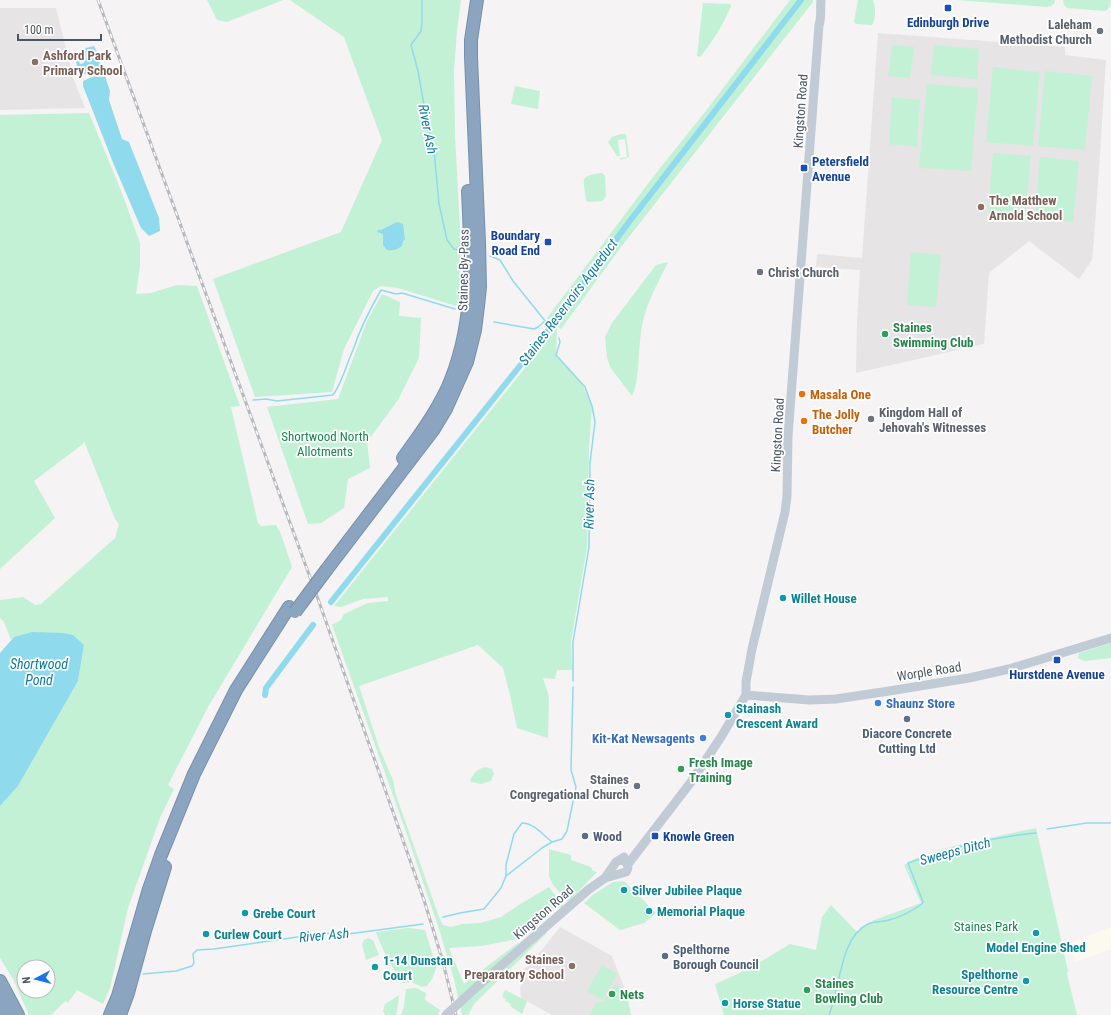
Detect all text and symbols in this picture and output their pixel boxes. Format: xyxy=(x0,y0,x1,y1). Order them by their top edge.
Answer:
marker: Edinburgh Drive xyxy=(943,3,953,13)
place label: Edinburgh Drive xyxy=(907,15,989,30)
scale bar xyxy=(18,16,101,42)
place label: Laleham Methodist Church xyxy=(1000,17,1092,47)
text: 100 m xyxy=(24,23,54,37)
marker: Laleham Methodist Church xyxy=(1095,26,1105,36)
place label: Ashford Park Primary School xyxy=(43,48,123,78)
marker: Ashford Park Primary School xyxy=(30,57,40,67)
street label: Kingston Road xyxy=(790,73,811,149)
water label: River Ash xyxy=(415,103,441,155)
place label: Petersfield Avenue xyxy=(812,154,869,184)
marker: Petersfield Avenue xyxy=(799,163,809,173)
place label: The Matthew Arnold School xyxy=(989,193,1062,223)
marker: The Matthew Arnold School xyxy=(976,202,986,212)
place label: Boundary Road End xyxy=(491,228,540,258)
street label: Staines By-Pass xyxy=(455,229,472,311)
water label: Staines Reservoirs Aqueduct xyxy=(515,235,621,368)
marker: Boundary Road End xyxy=(543,237,553,247)
place label: Christ Church xyxy=(768,265,839,280)
marker: Christ Church xyxy=(755,267,765,277)
place label: Staines Swimming Club xyxy=(893,320,974,350)
marker: Staines Swimming Club xyxy=(880,329,890,339)
place label: Masala One xyxy=(810,387,871,402)
marker: Masala One xyxy=(797,389,807,399)
street label: Kingston Road xyxy=(768,398,787,473)
place label: Kingdom Hall of Jehovah's Witnesses xyxy=(879,405,986,435)
place label: The Jolly Butcher xyxy=(812,407,860,437)
marker: Kingdom Hall of Jehovah's Witnesses xyxy=(866,414,876,424)
marker: The Jolly Butcher xyxy=(799,416,809,426)
park label: Shortwood North Allotments xyxy=(281,429,369,459)
water label: River Ash xyxy=(581,479,597,529)
place label: Willet House xyxy=(791,591,857,606)
marker: Willet House xyxy=(778,593,788,603)
marker: Hurstdene Avenue xyxy=(1052,655,1062,665)
water label: Shortwood Pond xyxy=(10,656,68,688)
street label: Worple Road xyxy=(896,659,962,684)
place label: Hurstdene Avenue xyxy=(1009,667,1105,682)
place label: Shaunz Store xyxy=(886,696,955,711)
marker: Shaunz Store xyxy=(873,698,883,708)
place label: Stainash Crescent Award xyxy=(736,701,818,731)
marker: Stainash Crescent Award xyxy=(723,710,733,720)
marker: Diacore Concrete Cutting Ltd xyxy=(902,714,912,724)
place label: Diacore Concrete Cutting Ltd xyxy=(862,726,952,756)
place label: Kit-Kat Newsagents xyxy=(592,731,695,746)
marker: Kit-Kat Newsagents xyxy=(698,733,708,743)
place label: Fresh Image Training xyxy=(689,755,753,785)
marker: Fresh Image Training xyxy=(676,764,686,774)
place label: Staines Congregational Church xyxy=(510,772,629,802)
marker: Staines Congregational Church xyxy=(632,781,642,791)
place label: Wood xyxy=(593,829,622,844)
place label: Knowle Green xyxy=(663,829,734,844)
marker: Wood xyxy=(580,831,590,841)
marker: Knowle Green xyxy=(650,831,660,841)
water label: Sweeps Ditch xyxy=(918,834,992,868)
street label: Kingston Road xyxy=(510,882,576,942)
place label: Silver Jubilee Plaque xyxy=(632,883,742,898)
marker: Silver Jubilee Plaque xyxy=(619,885,629,895)
place label: Memorial Plaque xyxy=(657,904,745,919)
place label: Grebe Court xyxy=(253,906,316,921)
marker: Memorial Plaque xyxy=(644,906,654,916)
marker: Grebe Court xyxy=(240,908,250,918)
park label: Staines Park xyxy=(954,919,1018,934)
water label: River Ash xyxy=(298,925,350,945)
place label: Curlew Court xyxy=(214,927,282,942)
marker: Model Engine Shed xyxy=(1031,928,1041,938)
marker: Curlew Court xyxy=(201,929,211,939)
place label: Model Engine Shed xyxy=(986,940,1086,955)
place label: Spelthorne Borough Council xyxy=(673,942,759,972)
marker: Spelthorne Borough Council xyxy=(660,951,670,961)
place label: Staines Preparatory School xyxy=(464,952,564,982)
place label: 1-14 Dunstan Court xyxy=(383,953,453,983)
north arrow xyxy=(16,959,56,999)
marker: Staines Preparatory School xyxy=(567,961,577,971)
marker: 1-14 Dunstan Court xyxy=(370,962,380,972)
place label: Spelthorne Resource Centre xyxy=(932,967,1018,997)
text: N xyxy=(20,976,33,984)
place label: Staines Bowling Club xyxy=(815,976,883,1006)
marker: Spelthorne Resource Centre xyxy=(1021,976,1031,986)
marker: Staines Bowling Club xyxy=(802,985,812,995)
place label: Nets xyxy=(620,987,644,1002)
marker: Nets xyxy=(607,989,617,999)
place label: Horse Statue xyxy=(733,996,801,1011)
marker: Horse Statue xyxy=(720,998,730,1008)

